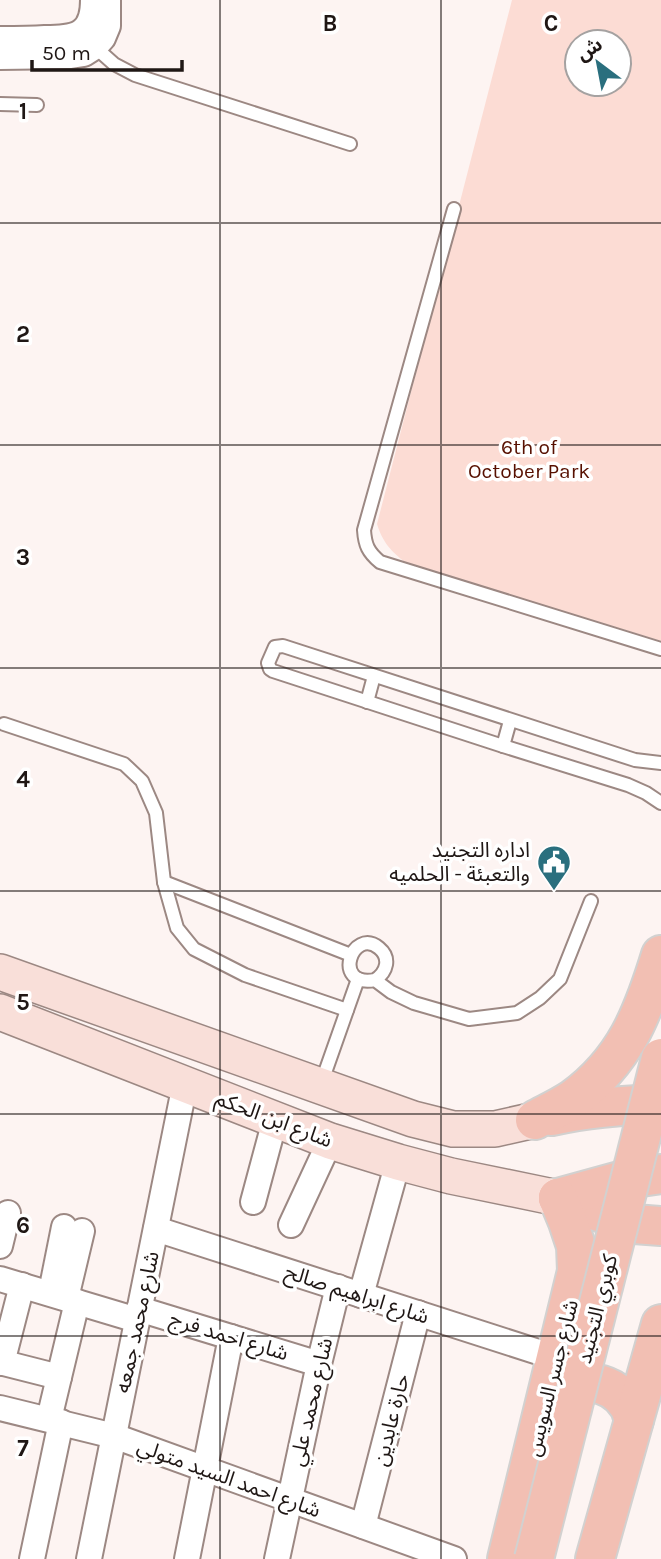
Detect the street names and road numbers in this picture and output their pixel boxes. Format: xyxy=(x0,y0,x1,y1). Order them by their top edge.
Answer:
street label: شارع ابن الحكم xyxy=(211,1086,336,1155)
street label: شارع محمد جمعه xyxy=(110,1249,167,1396)
street label: كوبري التجنيد xyxy=(572,1252,626,1367)
street label: شارع ابراهيم صالح xyxy=(281,1259,432,1331)
street label: شارع جسر السويس xyxy=(521,1297,586,1460)
street label: شارع احمد فرج xyxy=(166,1307,291,1368)
street label: شارع محمد علي xyxy=(285,1336,341,1469)
street label: حارة عابدين xyxy=(368,1372,414,1468)
street label: شارع احمد السيد متولي xyxy=(133,1434,324,1526)

